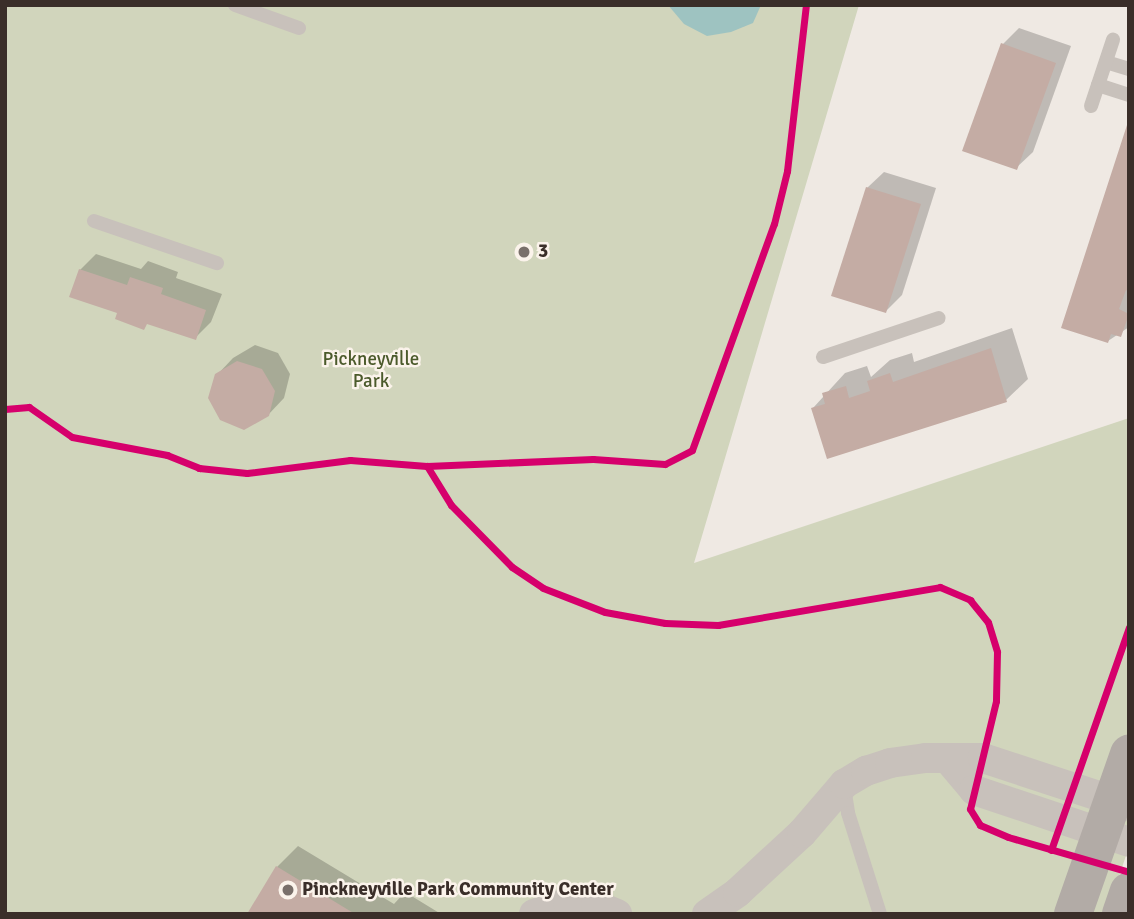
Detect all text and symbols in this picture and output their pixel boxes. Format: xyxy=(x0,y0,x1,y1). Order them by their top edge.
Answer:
place label: 3 xyxy=(538,241,548,263)
marker: 3 xyxy=(516,244,532,260)
park label: Pickneyville Park xyxy=(323,349,419,393)
place label: Pinckneyville Park Community Center xyxy=(302,879,614,901)
marker: Pinckneyville Park Community Center xyxy=(280,882,296,898)

